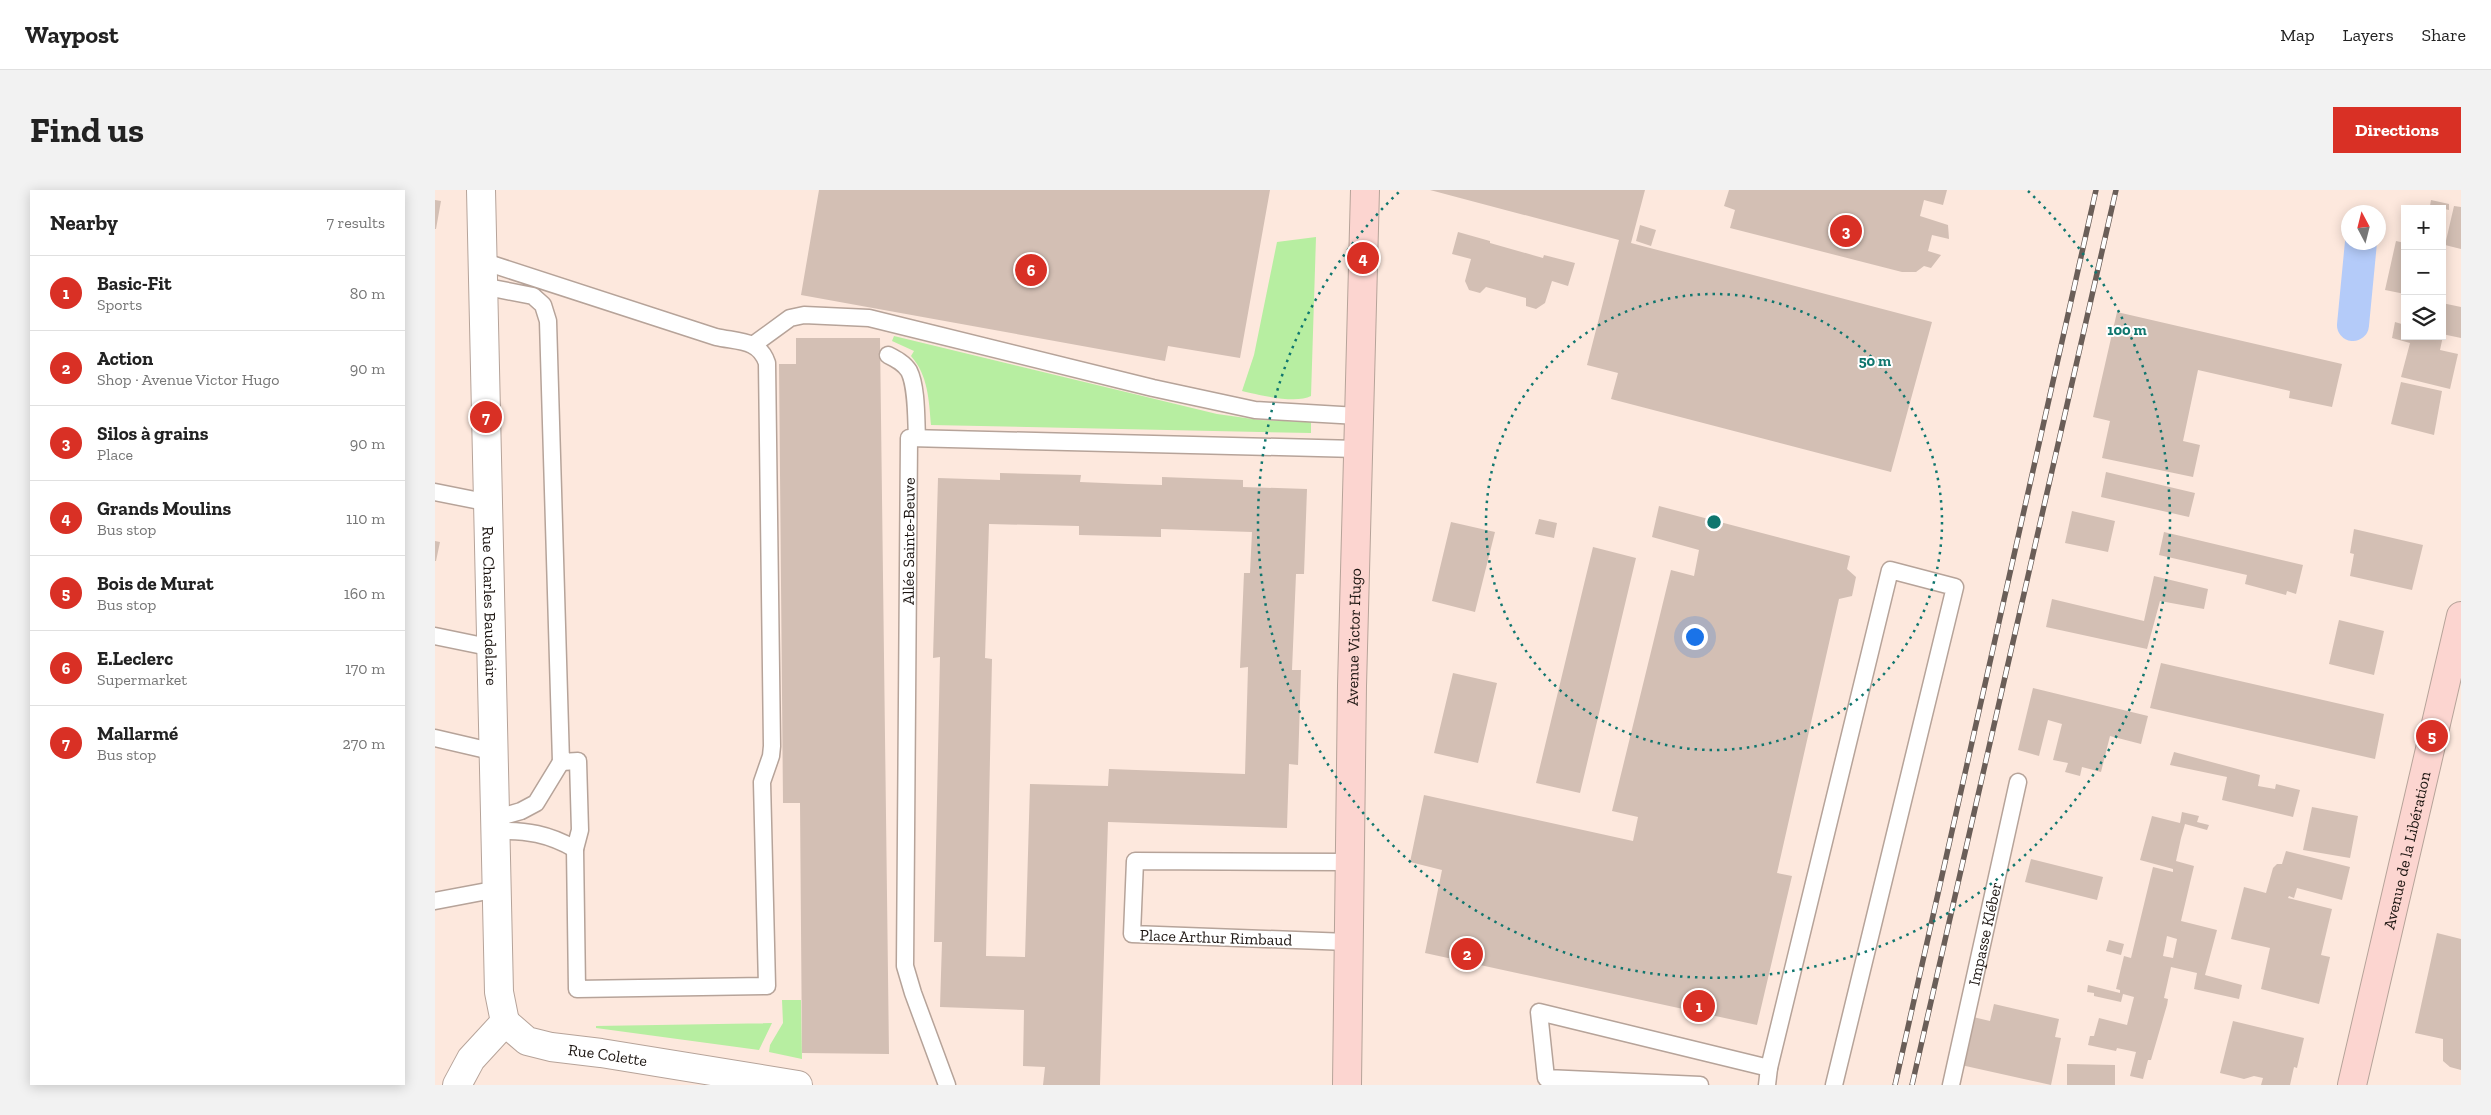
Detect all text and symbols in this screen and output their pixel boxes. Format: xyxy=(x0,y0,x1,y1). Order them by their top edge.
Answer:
text: Waypost xyxy=(25,20,119,49)
text: Map xyxy=(2280,24,2315,46)
text: Layers xyxy=(2343,24,2394,46)
text: Share xyxy=(2422,24,2466,46)
button: Directions xyxy=(2333,107,2461,153)
text: Find us xyxy=(30,109,144,151)
north arrow xyxy=(2341,205,2386,250)
map controls xyxy=(2401,205,2446,340)
button: + xyxy=(2401,205,2446,250)
text: Nearby xyxy=(50,210,118,235)
pin: 3 xyxy=(1830,212,1862,250)
text: 7 results xyxy=(326,213,385,232)
pin: 4 xyxy=(1347,239,1379,277)
button: − xyxy=(2401,250,2446,295)
pin: 6 xyxy=(1015,251,1047,289)
text: Basic-Fit xyxy=(97,272,172,295)
text: 1 xyxy=(63,284,69,303)
text: 80 m xyxy=(350,284,385,303)
text: Sports xyxy=(97,295,142,314)
button: layers xyxy=(2401,295,2446,340)
text: 100 m xyxy=(2107,321,2147,339)
text: Action xyxy=(97,347,153,370)
text: 50 m xyxy=(1859,352,1891,370)
text: 2 xyxy=(62,359,70,378)
text: 90 m xyxy=(350,359,385,378)
text: Shop · Avenue Victor Hugo xyxy=(97,370,279,389)
pin: 7 xyxy=(470,398,502,436)
text: Silos à grains xyxy=(97,422,209,445)
text: 3 xyxy=(62,434,70,453)
text: 90 m xyxy=(350,434,385,453)
text: Place xyxy=(97,445,133,464)
street label: Allée Sainte-Beuve xyxy=(899,477,919,605)
text: Grands Moulins xyxy=(97,497,231,520)
text: 4 xyxy=(61,509,71,528)
text: 110 m xyxy=(346,509,385,528)
centre of rings xyxy=(1705,513,1723,531)
text: Bus stop xyxy=(97,520,156,539)
street label: Rue Charles Baudelaire xyxy=(479,526,501,686)
street label: Avenue Victor Hugo xyxy=(1343,568,1365,706)
text: Bois de Murat xyxy=(97,572,214,595)
text: 5 xyxy=(62,584,70,603)
text: 160 m xyxy=(344,584,385,603)
text: Bus stop xyxy=(97,595,156,614)
your location xyxy=(1682,624,1708,650)
text: E.Leclerc xyxy=(97,647,173,670)
text: 6 xyxy=(62,659,70,678)
text: 170 m xyxy=(345,659,385,678)
text: Supermarket xyxy=(97,670,187,689)
pin: 5 xyxy=(2416,717,2448,755)
text: Mallarmé xyxy=(97,722,178,745)
text: 7 xyxy=(62,734,70,753)
text: 270 m xyxy=(343,734,385,753)
text: Bus stop xyxy=(97,745,156,764)
street label: Avenue de la Libération xyxy=(2380,769,2435,931)
street label: Impasse Kléber xyxy=(1964,880,2006,987)
street label: Place Arthur Rimbaud xyxy=(1139,925,1293,950)
pin: 2 xyxy=(1451,935,1483,973)
pin: 1 xyxy=(1683,987,1715,1025)
street label: Rue Colette xyxy=(567,1040,649,1070)

